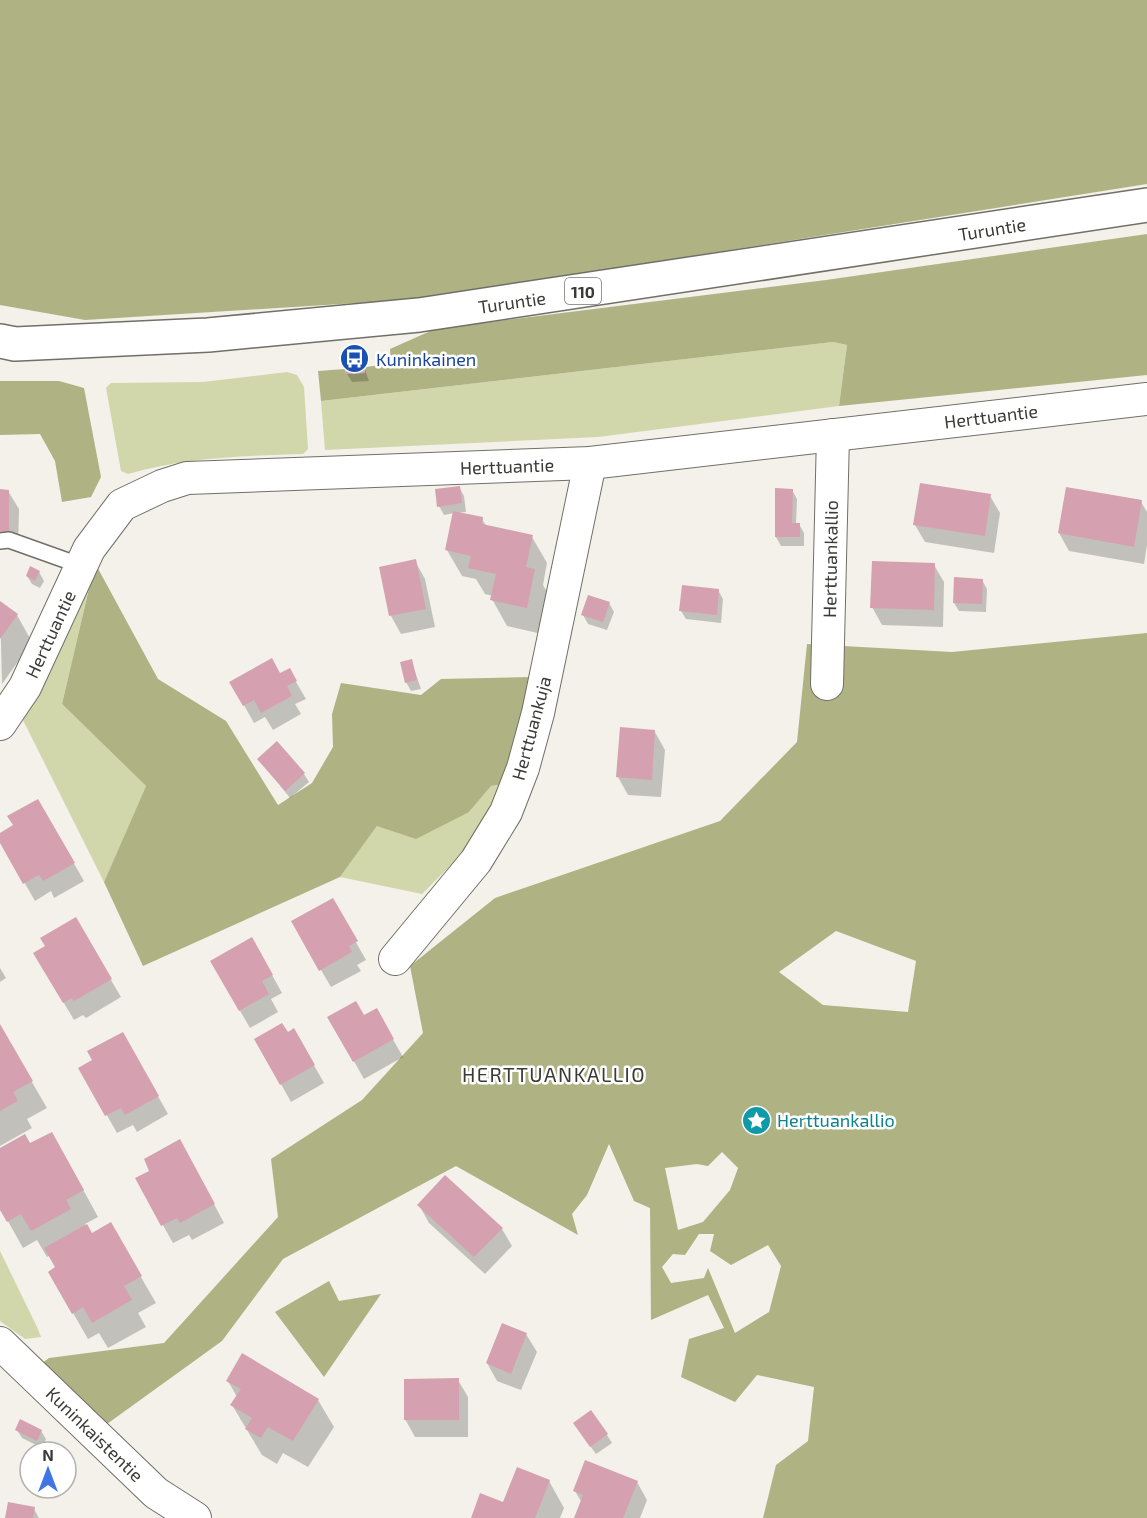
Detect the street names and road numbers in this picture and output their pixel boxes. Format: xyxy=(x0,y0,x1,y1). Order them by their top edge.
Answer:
street label: Turuntie xyxy=(957,213,1027,245)
road number: 110 xyxy=(565,278,601,304)
street label: Turuntie xyxy=(477,286,547,318)
street label: Herttuantie xyxy=(943,399,1039,433)
street label: Herttuantie xyxy=(460,453,554,479)
street label: Herttuankallio xyxy=(818,500,842,618)
street label: Herttuantie xyxy=(20,587,80,681)
street label: Herttuankuja xyxy=(507,673,555,783)
street label: Kuninkaistentie xyxy=(42,1382,148,1486)

